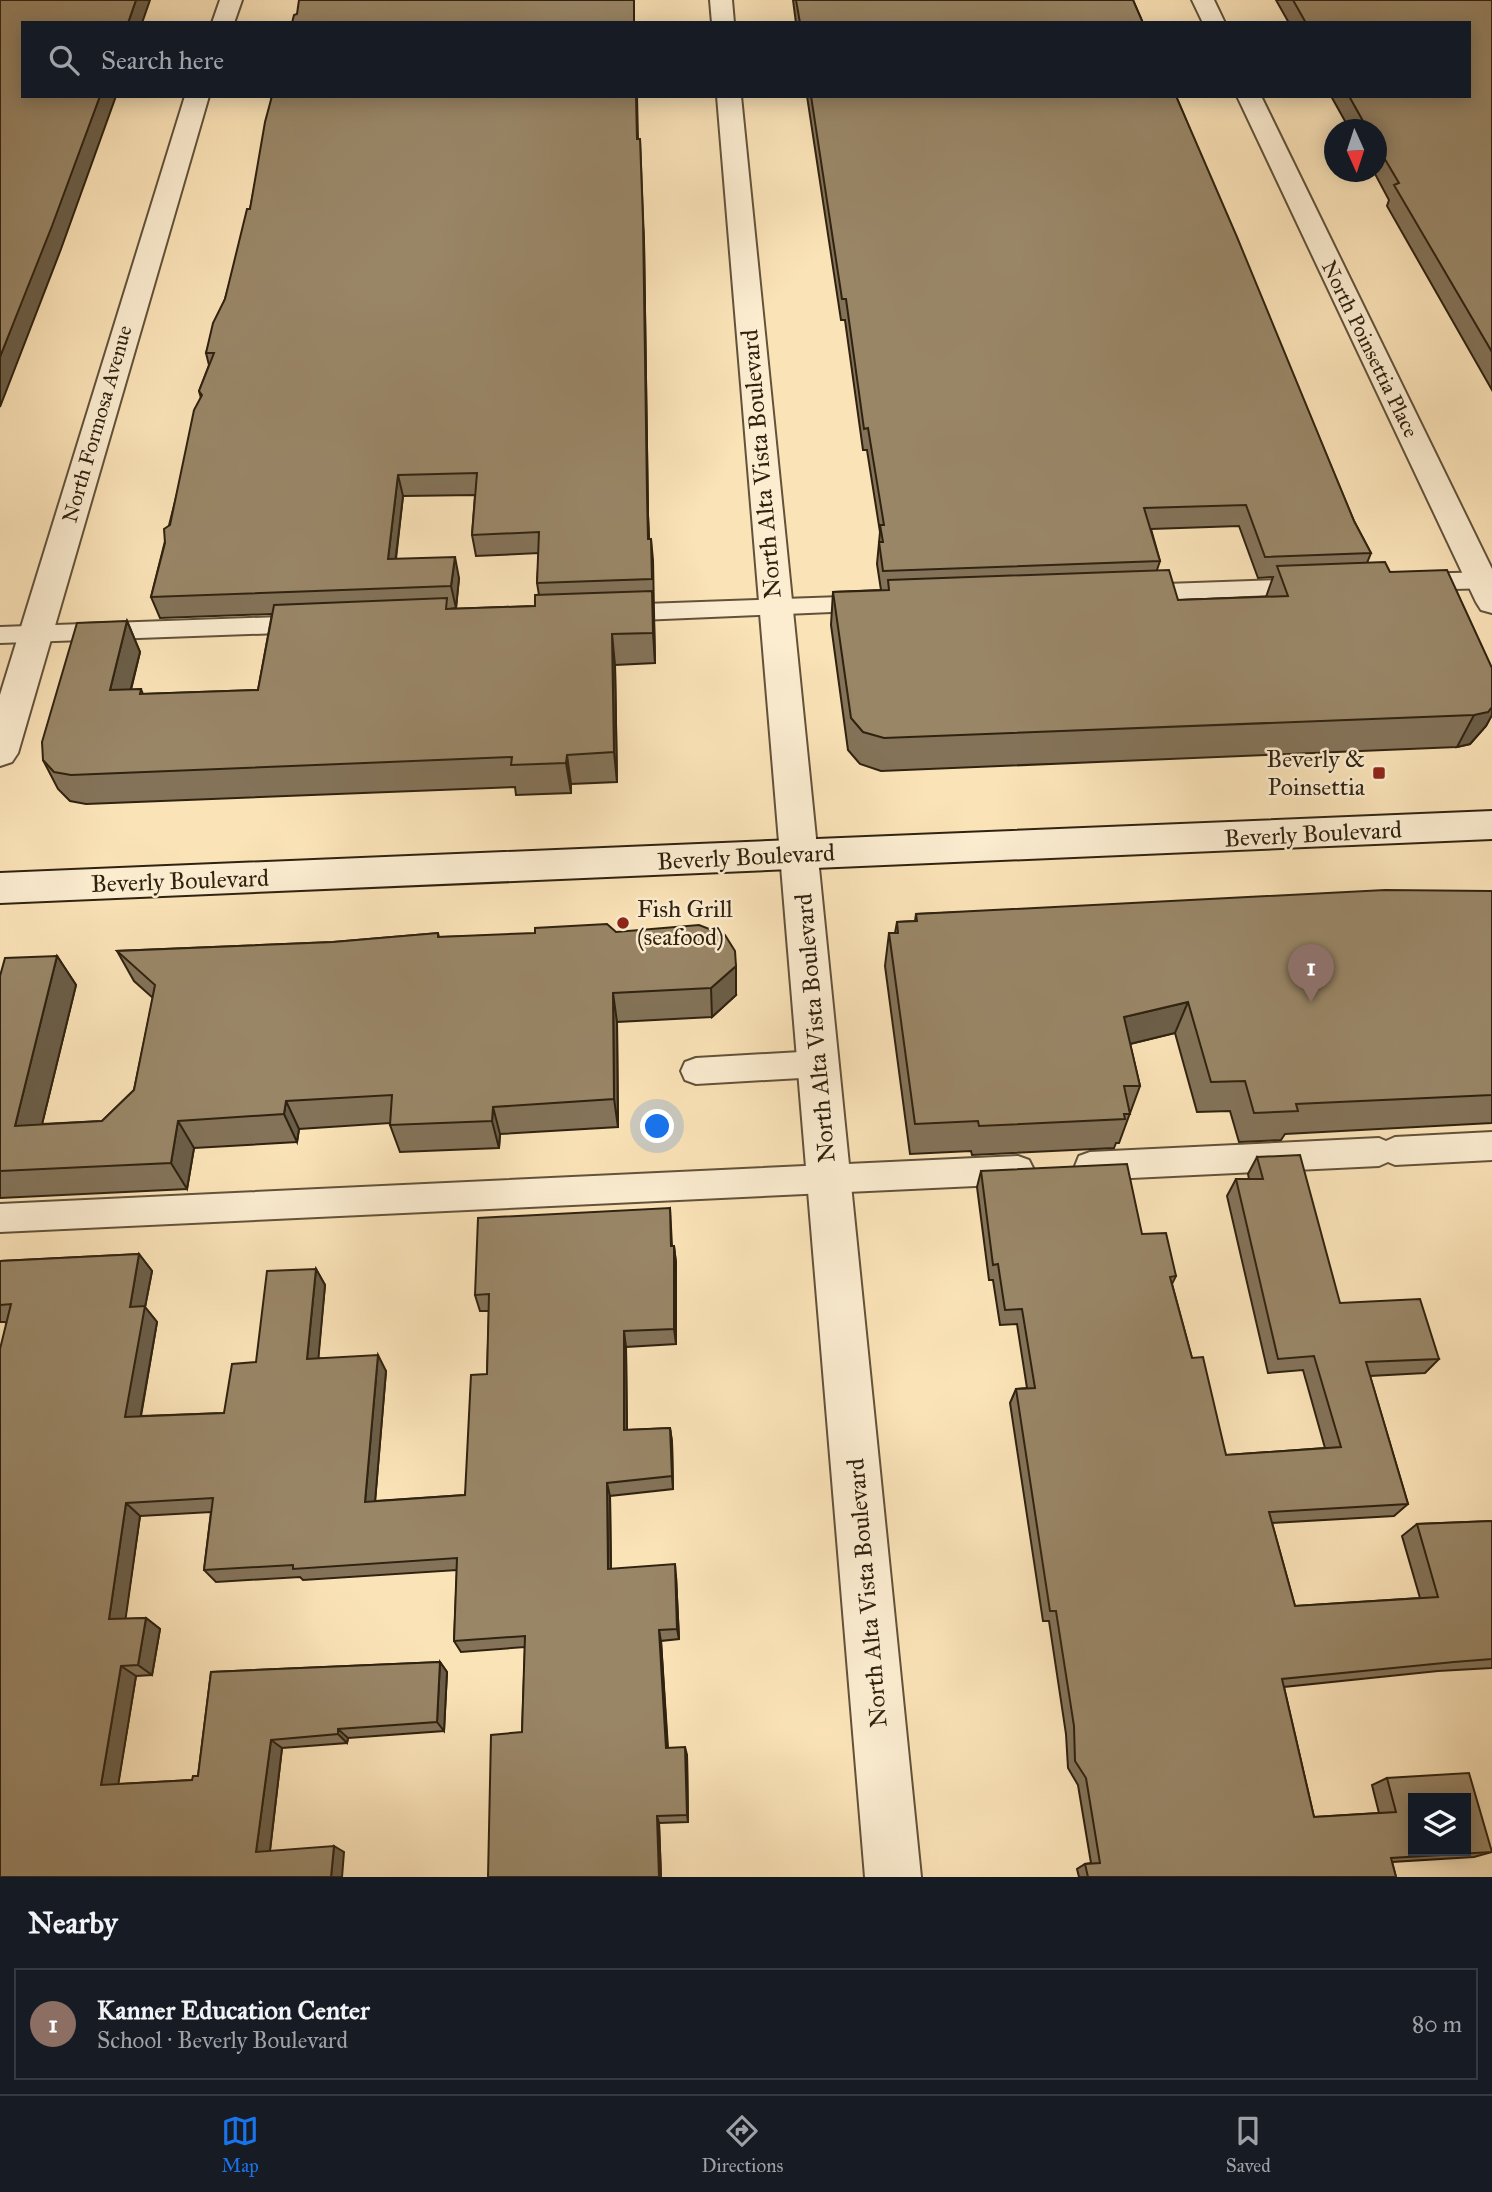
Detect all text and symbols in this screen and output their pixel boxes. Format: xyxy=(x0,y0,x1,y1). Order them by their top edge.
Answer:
search box xyxy=(21,21,1471,98)
icon: search xyxy=(45,41,83,79)
text: Search here xyxy=(101,44,224,76)
north arrow xyxy=(1324,119,1387,182)
street label: North Poinsettia Place xyxy=(1316,256,1424,442)
street label: North Formosa Avenue xyxy=(56,322,138,526)
street label: North Alta Vista Boulevard xyxy=(734,328,788,600)
place label: Beverly & Poinsettia xyxy=(1266,744,1366,802)
marker: Beverly & Poinsettia xyxy=(1371,765,1387,781)
street label: Beverly Boulevard xyxy=(1223,814,1403,854)
street label: Beverly Boulevard xyxy=(656,837,836,877)
street label: Beverly Boulevard xyxy=(90,863,270,899)
street label: North Alta Vista Boulevard xyxy=(788,892,842,1164)
place label: Fish Grill (seafood) xyxy=(637,894,733,952)
marker: Fish Grill (seafood) xyxy=(615,915,631,931)
pin: 1 xyxy=(1288,944,1334,1002)
your location xyxy=(640,1109,674,1143)
street label: North Alta Vista Boulevard xyxy=(840,1457,894,1729)
map controls xyxy=(1408,1793,1471,1856)
button: layers xyxy=(1408,1793,1471,1856)
text: Nearby xyxy=(28,1905,118,1941)
text: Kanner Education Center xyxy=(97,1994,370,2026)
text: 1 xyxy=(48,2010,58,2038)
text: 80 m xyxy=(1412,2010,1462,2038)
text: School · Beverly Boulevard xyxy=(97,2026,348,2054)
tab: Map xyxy=(221,2112,259,2177)
tab: Directions xyxy=(701,2112,783,2177)
tab: Saved xyxy=(1226,2112,1271,2177)

